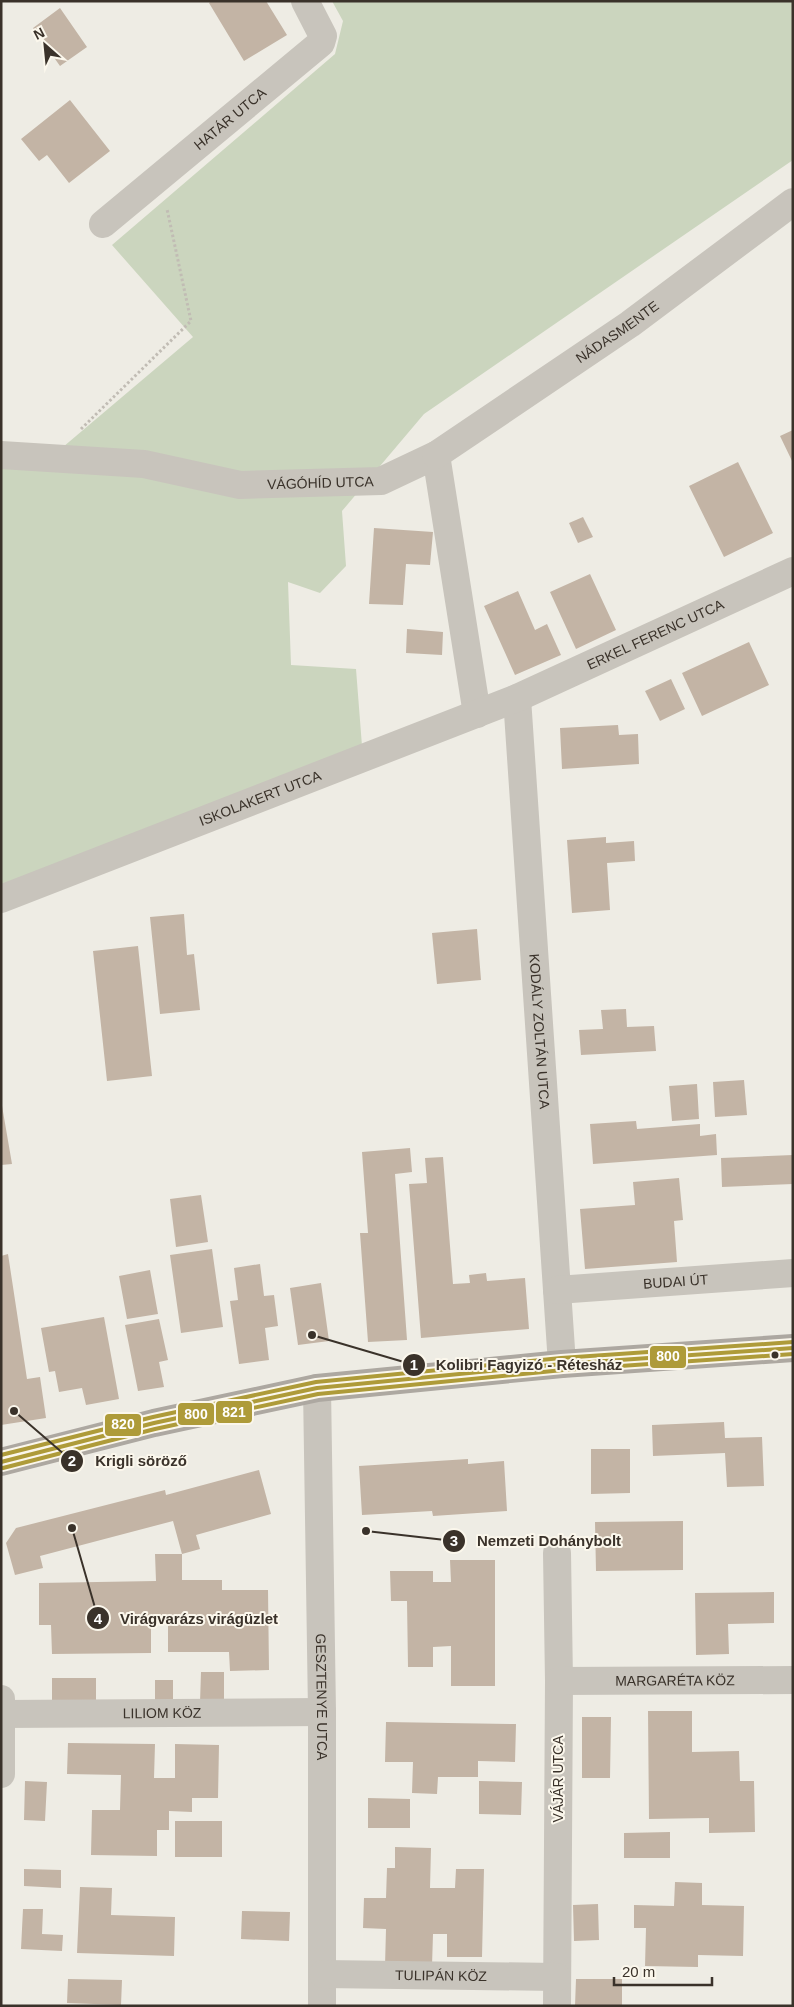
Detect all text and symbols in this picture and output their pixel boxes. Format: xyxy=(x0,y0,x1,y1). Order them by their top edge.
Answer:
north arrow xyxy=(20,20,70,70)
text: N xyxy=(31,24,47,43)
street label: HATÁR UTCA xyxy=(191,84,270,153)
street label: NÁDASMENTE xyxy=(573,297,662,366)
street label: VÁGÓHÍD UTCA xyxy=(267,473,375,492)
street label: ERKEL FERENC UTCA xyxy=(584,596,727,673)
street label: ISKOLAKERT UTCA xyxy=(197,767,324,829)
street label: KODÁLY ZOLTÁN UTCA xyxy=(526,953,553,1110)
street label: BUDAI ÚT xyxy=(642,1271,709,1292)
line badge: 800 xyxy=(649,1345,687,1369)
text: 800 xyxy=(656,1348,680,1364)
callout: Kolibri Fagyizó - Rétesház xyxy=(401,1350,633,1380)
unlabelled marker xyxy=(770,1350,780,1360)
text: 1 xyxy=(410,1356,418,1373)
text: Kolibri Fagyizó - Rétesház xyxy=(436,1356,622,1373)
line badge: 821 xyxy=(215,1400,253,1424)
line badge: 800 xyxy=(177,1402,215,1426)
text: 821 xyxy=(222,1404,246,1420)
text: 800 xyxy=(184,1406,208,1422)
line badge: 820 xyxy=(104,1413,142,1437)
text: 820 xyxy=(111,1416,135,1432)
callout: Krigli söröző xyxy=(60,1446,197,1476)
text: 2 xyxy=(68,1452,76,1469)
text: Krigli söröző xyxy=(95,1452,187,1469)
callout: Nemzeti Dohánybolt xyxy=(442,1526,631,1556)
text: 3 xyxy=(450,1532,458,1549)
text: Nemzeti Dohánybolt xyxy=(477,1532,621,1549)
callout: Virágvarázs virágüzlet xyxy=(85,1603,288,1633)
text: 4 xyxy=(94,1610,103,1627)
text: Virágvarázs virágüzlet xyxy=(120,1610,278,1627)
street label: GESZTENYE UTCA xyxy=(313,1633,330,1761)
street label: MARGARÉTA KÖZ xyxy=(615,1671,735,1689)
street label: LILIOM KÖZ xyxy=(123,1704,202,1721)
street label: VÁJÁR UTCA xyxy=(550,1735,566,1823)
scale bar xyxy=(614,1954,712,1986)
text: 20 m xyxy=(622,1963,655,1980)
street label: TULIPÁN KÖZ xyxy=(395,1967,487,1984)

